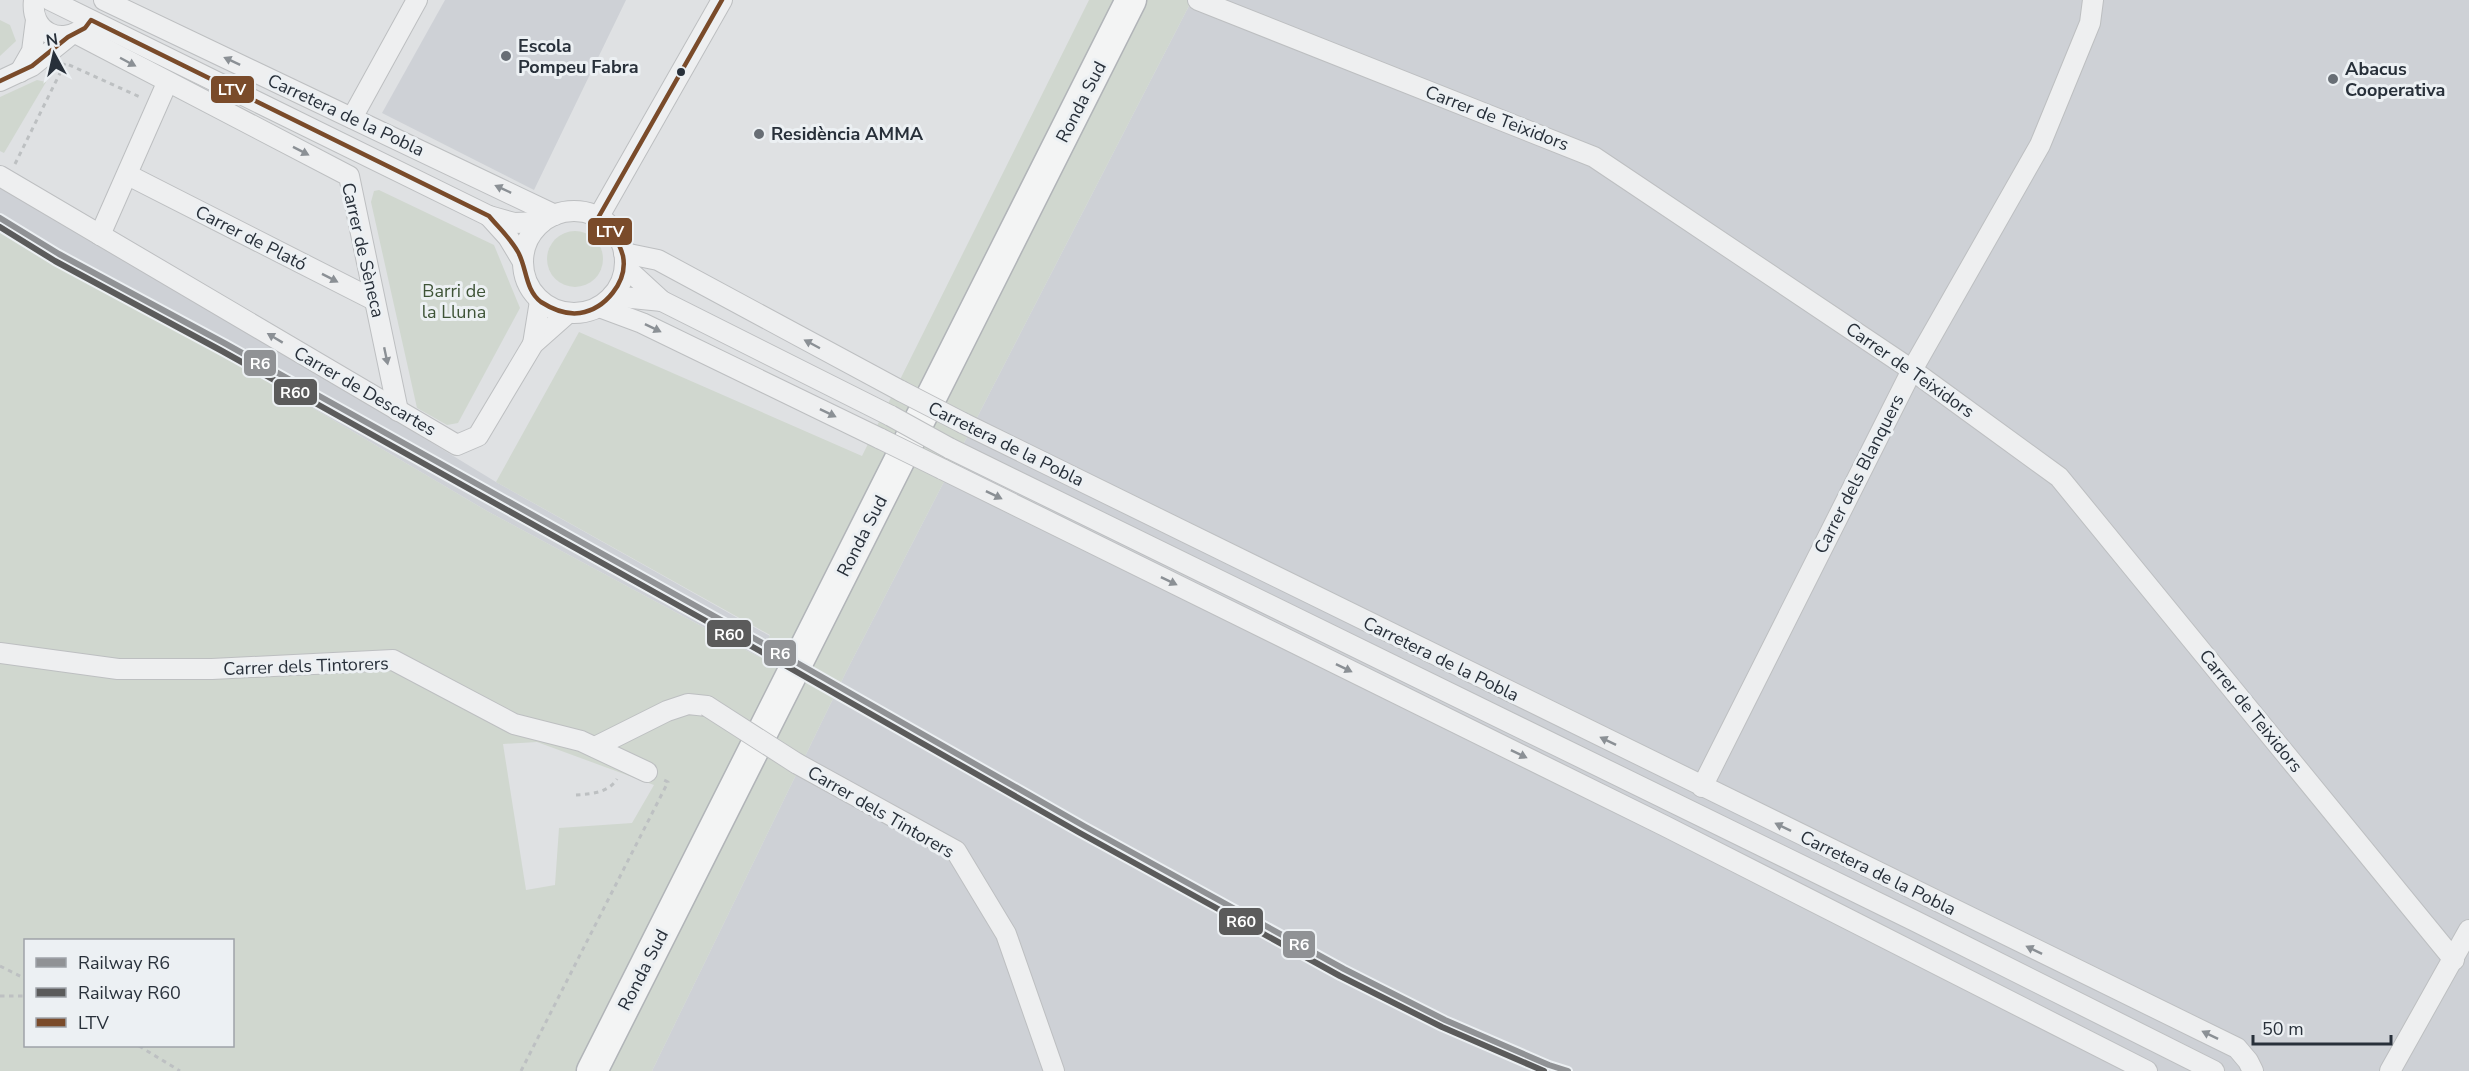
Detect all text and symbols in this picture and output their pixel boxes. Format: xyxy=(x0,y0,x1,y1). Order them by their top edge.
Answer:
north arrow xyxy=(24,24,84,84)
text: N xyxy=(45,28,60,52)
place label: Escola Pompeu Fabra xyxy=(518,34,639,79)
marker: Escola Pompeu Fabra xyxy=(499,49,513,63)
one-way arrow xyxy=(223,56,240,65)
one-way arrow xyxy=(120,57,137,67)
street label: Ronda Sud xyxy=(1050,57,1112,147)
place label: Abacus Cooperativa xyxy=(2345,57,2445,102)
unlabelled marker xyxy=(675,66,687,78)
street label: Carretera de la Pobla xyxy=(264,68,428,162)
marker: Abacus Cooperativa xyxy=(2326,72,2340,86)
line badge: LTV xyxy=(210,75,255,104)
text: LTV xyxy=(218,79,247,101)
street label: Carrer de Teixidors xyxy=(1422,80,1572,156)
place label: Residència AMMA xyxy=(771,122,924,146)
marker: Residència AMMA xyxy=(752,127,766,141)
one-way arrow xyxy=(293,147,310,156)
street label: Carrer de Sèneca xyxy=(336,180,390,320)
one-way arrow xyxy=(494,185,511,194)
street label: Carrer de Plató xyxy=(191,200,311,276)
line badge: LTV xyxy=(587,217,633,246)
text: LTV xyxy=(596,221,625,243)
one-way arrow xyxy=(322,273,339,282)
park label: Barri de la Lluna xyxy=(422,279,486,324)
street label: Carrer de Teixidors xyxy=(1841,317,1979,423)
one-way arrow xyxy=(644,324,661,333)
one-way arrow xyxy=(266,333,283,343)
one-way arrow xyxy=(803,339,820,349)
street label: Carrer de Descartes xyxy=(290,341,440,441)
one-way arrow xyxy=(382,346,391,365)
line badge: R6 xyxy=(243,349,277,377)
text: R6 xyxy=(250,353,270,375)
line badge: R60 xyxy=(273,378,318,406)
text: R60 xyxy=(280,382,310,404)
street label: Carrer dels Blanquers xyxy=(1808,390,1910,558)
street label: Carretera de la Pobla xyxy=(924,396,1088,492)
one-way arrow xyxy=(820,409,837,418)
one-way arrow xyxy=(986,490,1003,500)
street label: Ronda Sud xyxy=(831,491,893,581)
one-way arrow xyxy=(1160,576,1178,586)
street label: Carretera de la Pobla xyxy=(1359,611,1523,707)
line badge: R60 xyxy=(706,619,752,648)
text: R60 xyxy=(714,624,744,646)
line badge: R6 xyxy=(763,639,797,667)
text: R6 xyxy=(770,643,790,665)
street label: Carrer de Teixidors xyxy=(2194,644,2308,778)
street label: Carrer dels Tintorers xyxy=(223,651,389,681)
one-way arrow xyxy=(1335,663,1352,672)
one-way arrow xyxy=(1600,737,1617,746)
one-way arrow xyxy=(1510,749,1527,758)
street label: Carrer dels Tintorers xyxy=(803,760,959,864)
one-way arrow xyxy=(1775,823,1792,832)
street label: Carretera de la Pobla xyxy=(1796,825,1960,921)
line badge: R60 xyxy=(1218,907,1264,936)
text: R60 xyxy=(1226,911,1256,933)
street label: Ronda Sud xyxy=(612,925,674,1015)
line badge: R6 xyxy=(1282,930,1316,959)
text: R6 xyxy=(1289,934,1309,956)
legend xyxy=(24,939,234,1047)
one-way arrow xyxy=(2026,945,2043,954)
text: Railway R6 xyxy=(78,951,170,975)
text: Railway R60 xyxy=(78,981,181,1005)
scale bar xyxy=(2253,1008,2391,1046)
text: LTV xyxy=(78,1011,110,1035)
text: 50 m xyxy=(2262,1017,2304,1041)
one-way arrow xyxy=(2201,1030,2218,1039)

